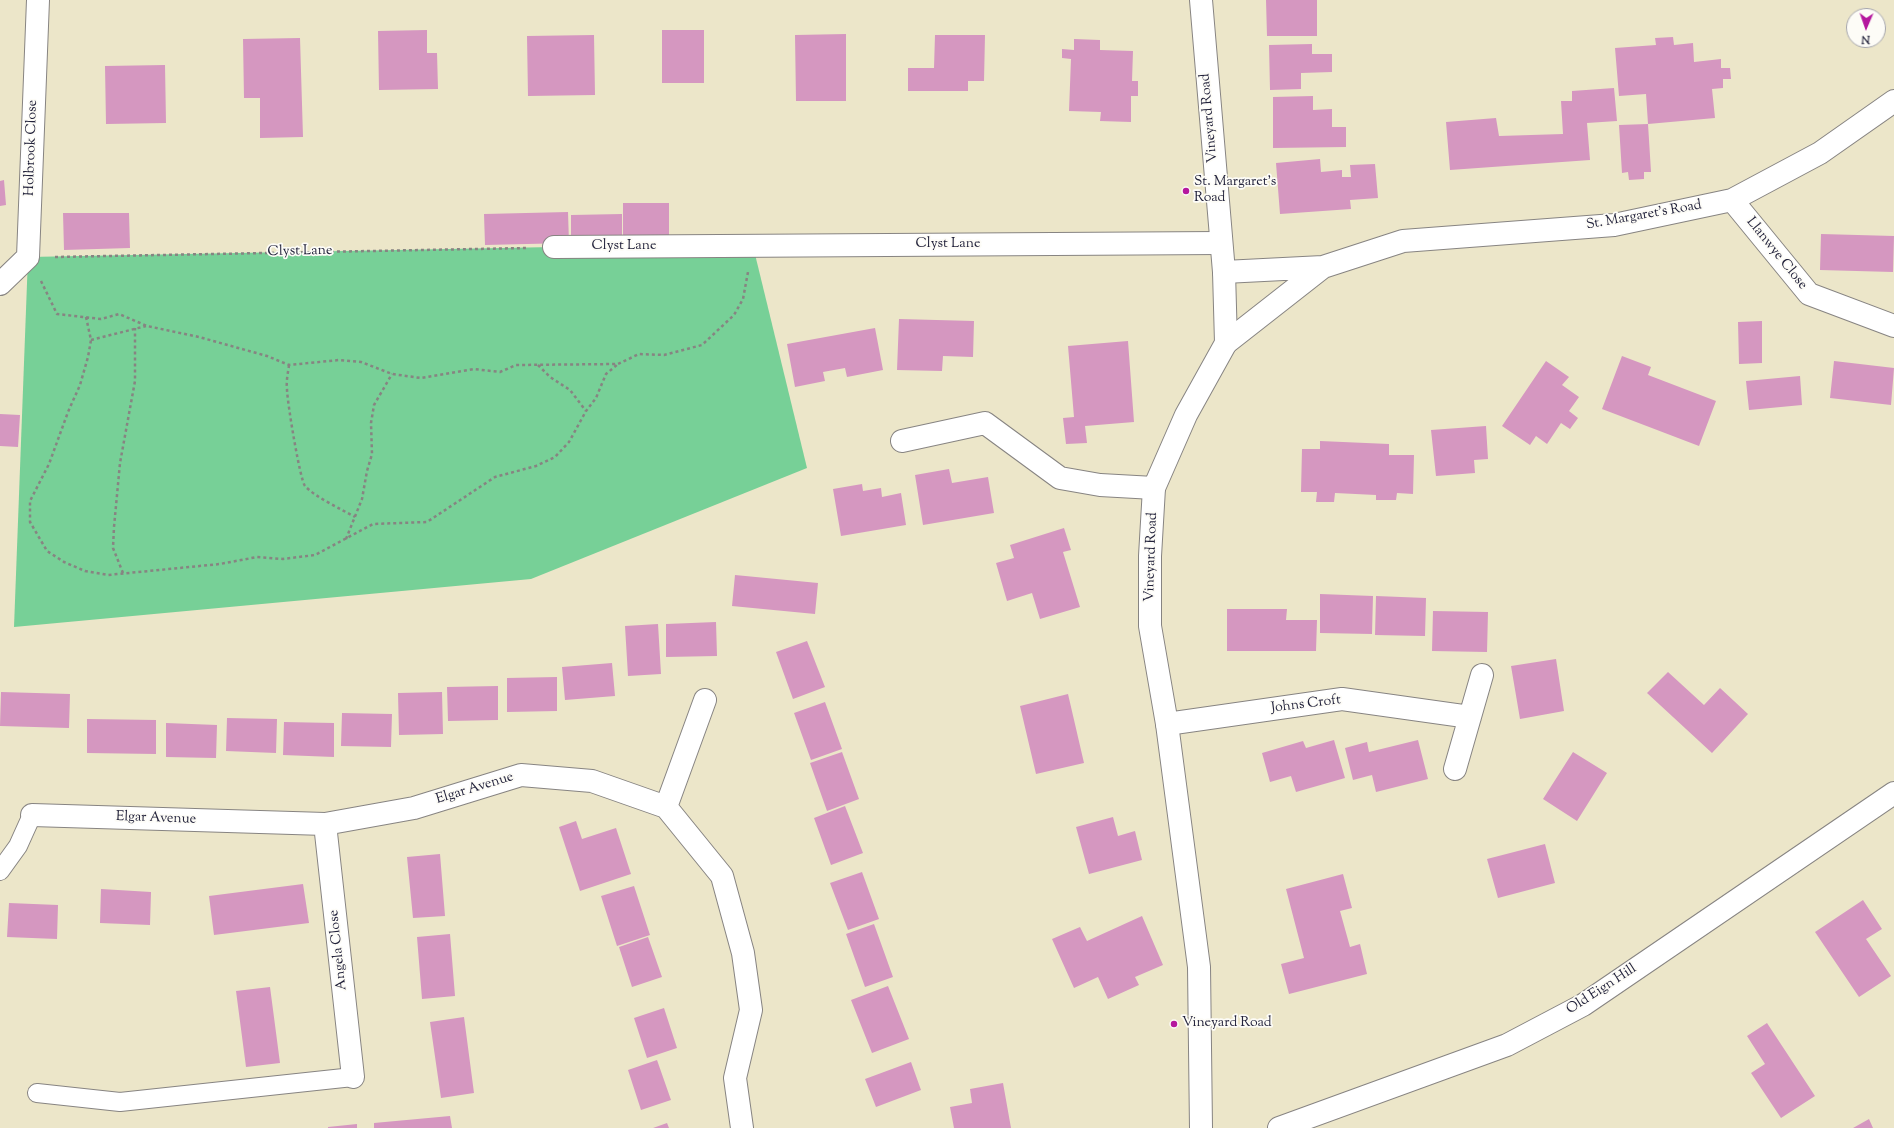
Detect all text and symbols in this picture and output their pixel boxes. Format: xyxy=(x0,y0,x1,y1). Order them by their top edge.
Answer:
north arrow xyxy=(1846,8,1886,48)
text: N xyxy=(1861,31,1870,47)
street label: Vineyard Road xyxy=(1198,73,1222,163)
street label: Holbrook Close xyxy=(22,100,42,196)
place label: St. Margaret's Road xyxy=(1194,175,1276,208)
marker: St. Margaret's Road xyxy=(1181,186,1191,196)
street label: St. Margaret's Road xyxy=(1585,198,1703,234)
street label: Llanwye Close xyxy=(1742,214,1810,294)
street label: Clyst Lane xyxy=(916,237,980,253)
street label: Clyst Lane xyxy=(592,239,656,255)
street label: Clyst Lane xyxy=(267,243,333,261)
street label: Vineyard Road xyxy=(1142,512,1162,602)
street label: Johns Croft xyxy=(1270,692,1342,718)
street label: Elgar Avenue xyxy=(434,769,516,809)
street label: Elgar Avenue xyxy=(116,809,196,829)
street label: Angela Close xyxy=(326,909,352,991)
street label: Old Eign Hill xyxy=(1564,961,1640,1019)
place label: Vineyard Road xyxy=(1182,1016,1272,1032)
marker: Vineyard Road xyxy=(1169,1019,1179,1029)

